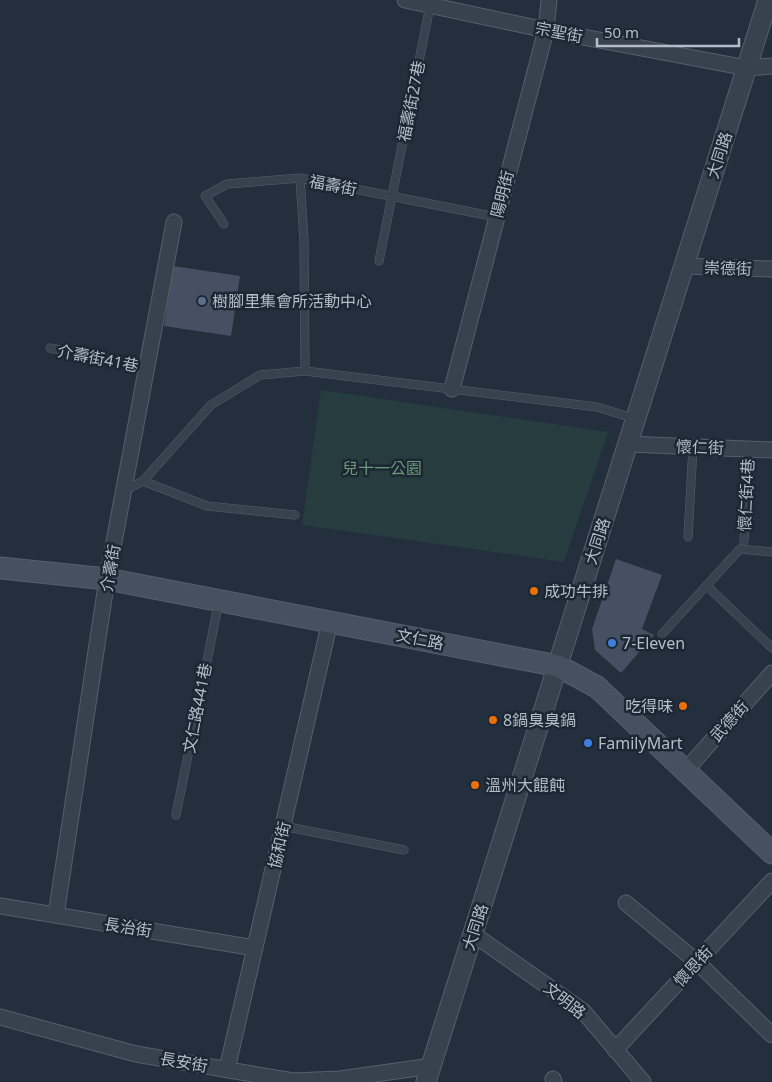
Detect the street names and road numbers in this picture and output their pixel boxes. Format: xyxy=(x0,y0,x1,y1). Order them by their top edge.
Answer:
street label: 宗聖街 xyxy=(533,17,585,47)
street label: 福壽街27巷 xyxy=(392,59,430,143)
street label: 大同路 xyxy=(701,129,737,181)
street label: 陽明街 xyxy=(486,168,518,220)
street label: 福壽街 xyxy=(307,170,359,200)
street label: 崇德街 xyxy=(704,256,752,280)
street label: 介壽街41巷 xyxy=(56,339,140,377)
street label: 懷仁街 xyxy=(676,435,724,459)
street label: 懷仁街4巷 xyxy=(733,458,759,532)
street label: 大同路 xyxy=(579,515,615,567)
street label: 介壽街 xyxy=(95,542,125,594)
street label: 文仁路 xyxy=(394,624,446,654)
street label: 文仁路441巷 xyxy=(177,661,217,755)
street label: 武德街 xyxy=(705,696,753,746)
street label: 協和街 xyxy=(263,819,295,871)
street label: 大同路 xyxy=(457,901,493,953)
street label: 長治街 xyxy=(103,912,153,942)
street label: 懷恩街 xyxy=(669,941,717,991)
street label: 文明路 xyxy=(539,977,591,1023)
street label: 長安街 xyxy=(158,1047,210,1077)

